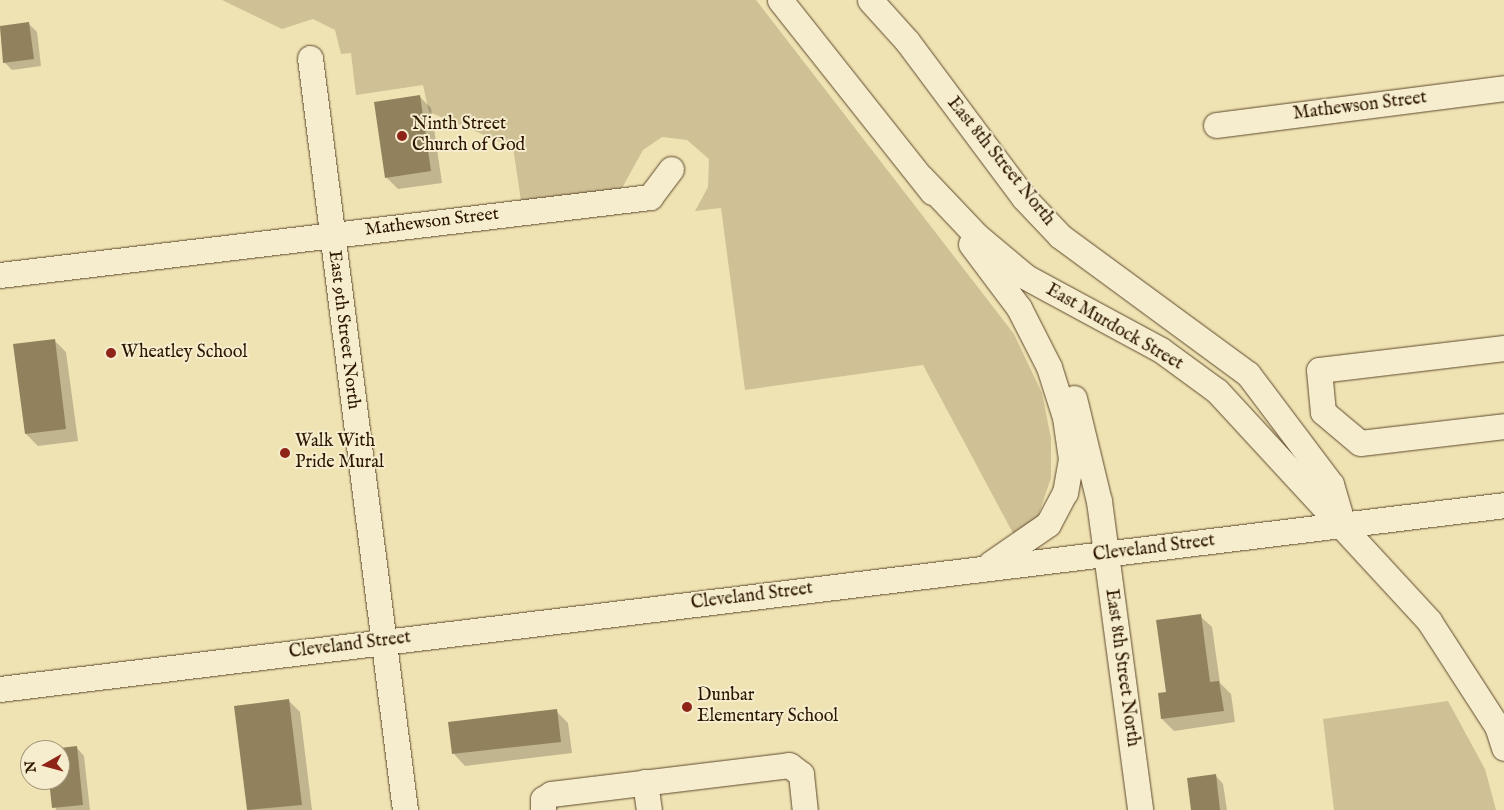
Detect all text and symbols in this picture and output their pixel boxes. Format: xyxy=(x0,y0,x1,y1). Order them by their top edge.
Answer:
street label: Mathewson Street xyxy=(1292,88,1428,126)
street label: East 8th Street North xyxy=(942,93,1058,231)
place label: Ninth Street Church of God xyxy=(412,115,525,158)
marker: Ninth Street Church of God xyxy=(396,130,408,142)
street label: Mathewson Street xyxy=(364,204,500,242)
street label: East 9th Street North xyxy=(323,249,363,411)
street label: East Murdock Street xyxy=(1042,280,1186,376)
place label: Wheatley School xyxy=(121,342,247,364)
marker: Wheatley School xyxy=(105,347,117,359)
place label: Walk With Pride Mural xyxy=(295,432,384,474)
marker: Walk With Pride Mural xyxy=(279,447,291,459)
street label: Cleveland Street xyxy=(1092,531,1216,567)
street label: Cleveland Street xyxy=(690,579,814,615)
street label: East 8th Street North xyxy=(1099,588,1143,748)
street label: Cleveland Street xyxy=(288,628,412,664)
place label: Dunbar Elementary School xyxy=(697,686,838,729)
marker: Dunbar Elementary School xyxy=(681,701,693,713)
north arrow xyxy=(20,740,70,790)
text: N xyxy=(21,760,41,774)

